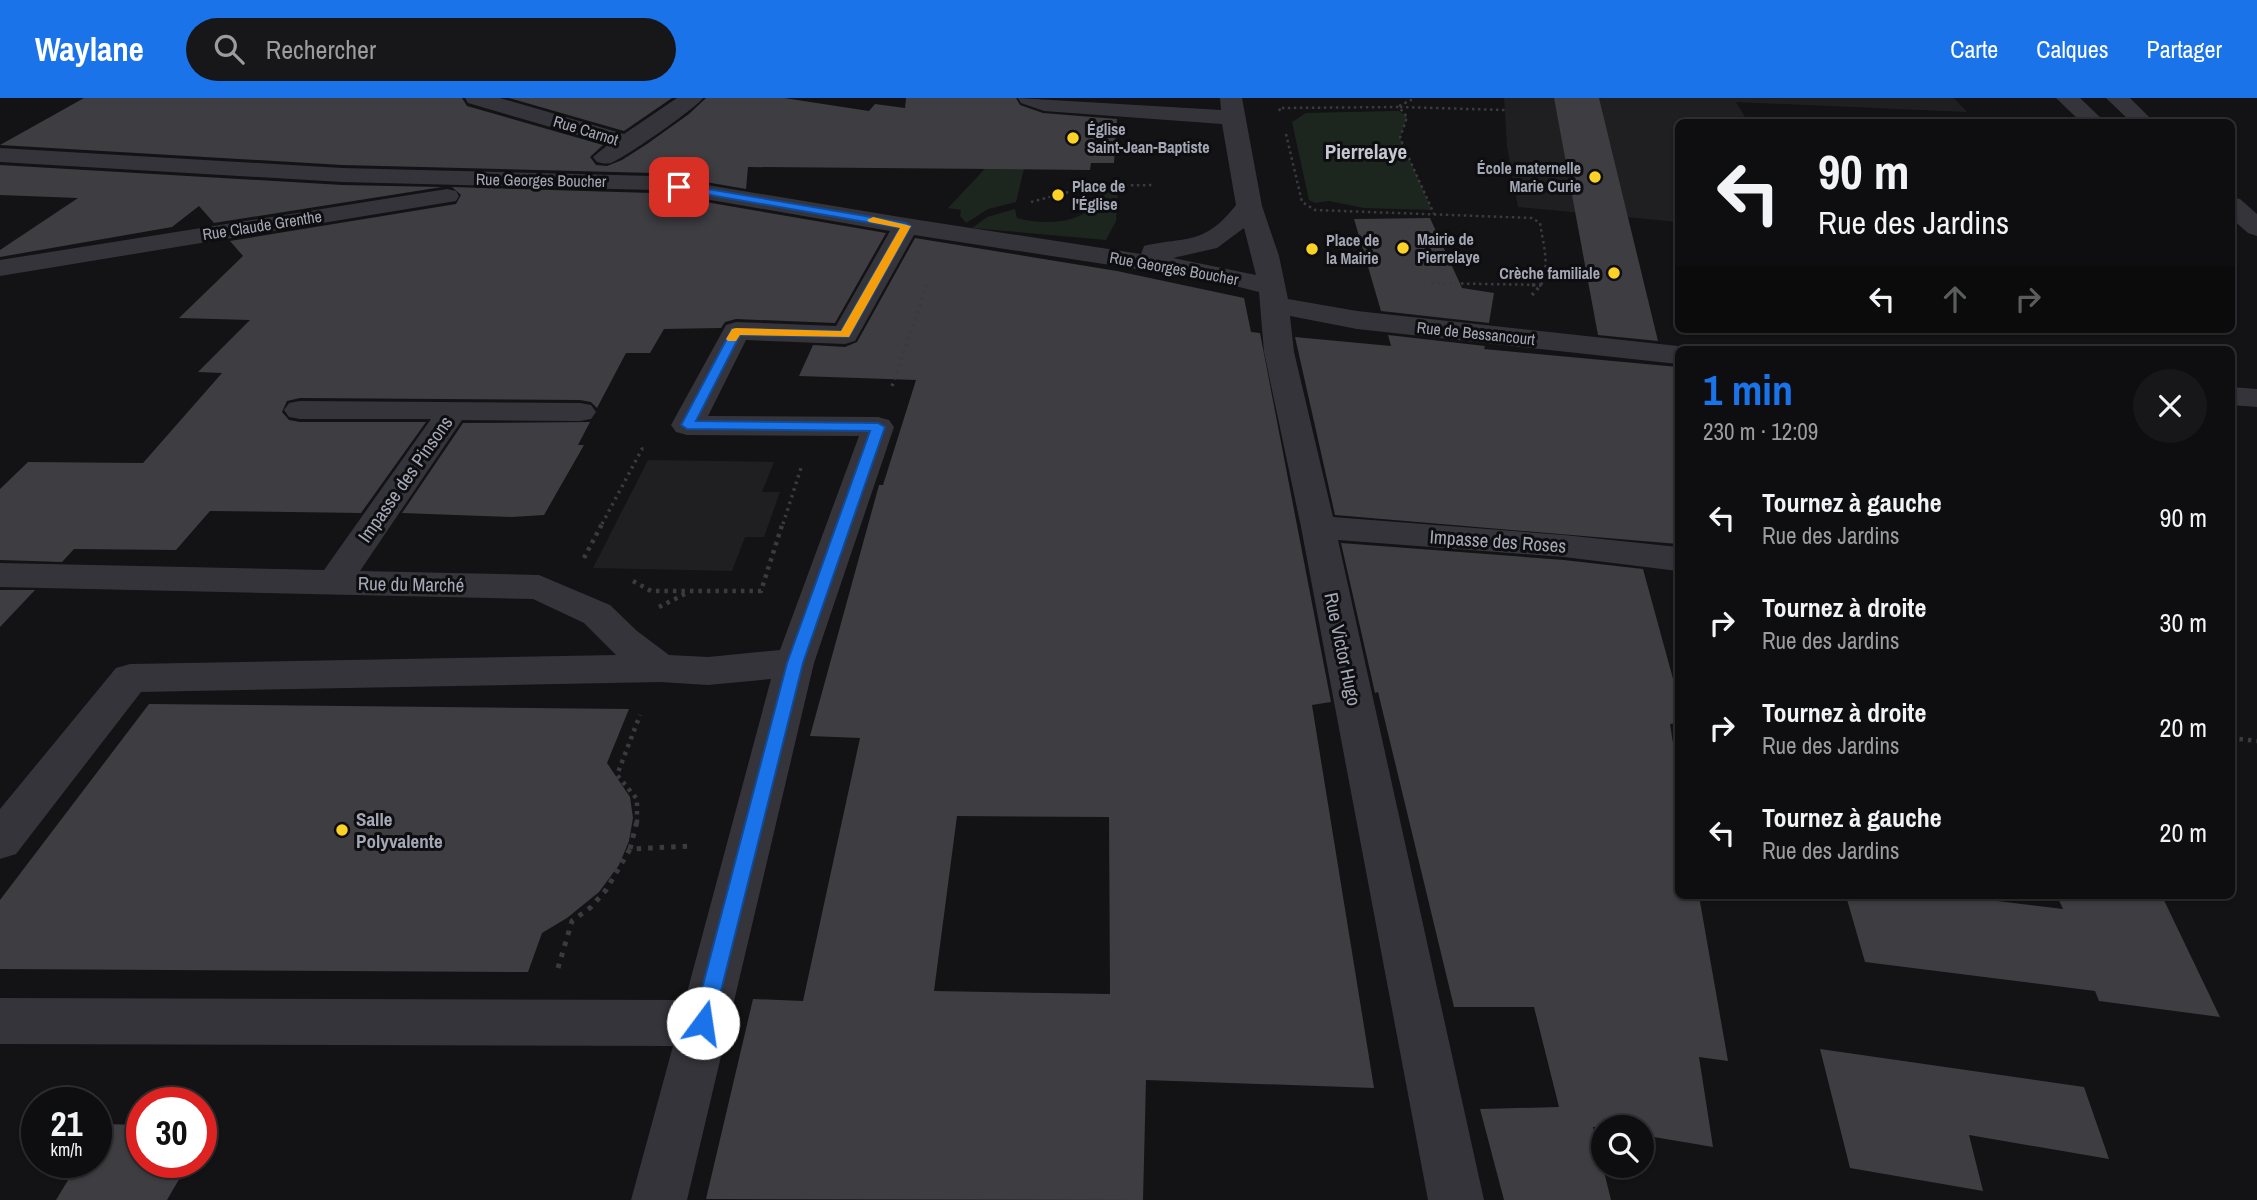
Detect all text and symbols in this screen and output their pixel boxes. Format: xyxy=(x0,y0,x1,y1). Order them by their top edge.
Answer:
search box xyxy=(186,18,676,81)
text: Waylane xyxy=(35,27,144,71)
icon: search xyxy=(210,30,248,68)
text: Rechercher xyxy=(266,32,376,67)
text: Carte xyxy=(1950,33,1998,65)
text: Calques xyxy=(2036,33,2109,65)
text: Partager xyxy=(2147,33,2222,65)
street label: Rue Carnot xyxy=(551,110,622,150)
place label: Église Saint-Jean-Baptiste xyxy=(1087,118,1209,158)
marker: Église Saint-Jean-Baptiste xyxy=(1065,130,1081,146)
district label: Pierrelaye xyxy=(1325,137,1407,166)
text: 90 m xyxy=(1818,138,1910,204)
icon: left xyxy=(1703,147,1794,238)
pin xyxy=(649,157,709,217)
place label: École maternelle Marie Curie xyxy=(1477,157,1581,197)
street label: Rue Georges Boucher xyxy=(476,168,607,192)
icon: arrive xyxy=(660,168,698,206)
marker: École maternelle Marie Curie xyxy=(1587,169,1603,185)
place label: Place de l'Église xyxy=(1072,175,1125,215)
marker: Place de l'Église xyxy=(1050,187,1066,203)
text: Rue des Jardins xyxy=(1818,201,2009,244)
street label: Rue Claude Grenthe xyxy=(201,205,323,245)
place label: Mairie de Pierrelaye xyxy=(1417,228,1480,268)
place label: Place de la Mairie xyxy=(1326,229,1379,269)
marker: Mairie de Pierrelaye xyxy=(1395,240,1411,256)
marker: Place de la Mairie xyxy=(1304,241,1320,257)
street label: Rue Georges Boucher xyxy=(1108,246,1241,290)
place label: Crèche familiale xyxy=(1499,262,1600,284)
marker: Crèche familiale xyxy=(1606,265,1622,281)
icon: left xyxy=(1863,280,1901,318)
icon: ahead xyxy=(1936,280,1974,318)
icon: right xyxy=(2009,280,2047,318)
street label: Rue de Bessancourt xyxy=(1416,316,1537,350)
text: 1 min xyxy=(1703,362,1793,418)
button: close xyxy=(2133,369,2207,443)
street label: Impasse des Pinsons xyxy=(352,410,458,547)
text: 230 m · 12:09 xyxy=(1703,416,1818,447)
text: Tournez à gauche xyxy=(1762,485,1942,520)
icon: left xyxy=(1703,499,1741,537)
text: 90 m xyxy=(2160,500,2207,535)
text: Rue des Jardins xyxy=(1762,520,1899,551)
street label: Impasse des Roses xyxy=(1429,523,1567,559)
street label: Rue du Marché xyxy=(358,570,464,598)
street label: Rue Victor Hugo xyxy=(1318,590,1368,708)
text: Tournez à droite xyxy=(1762,590,1926,625)
icon: right xyxy=(1703,604,1741,642)
text: 30 m xyxy=(2160,605,2207,640)
text: Rue des Jardins xyxy=(1762,625,1899,656)
text: Tournez à droite xyxy=(1762,695,1926,730)
icon: right xyxy=(1703,709,1741,747)
text: 20 m xyxy=(2160,710,2207,745)
text: Rue des Jardins xyxy=(1762,730,1899,761)
text: Tournez à gauche xyxy=(1762,800,1942,835)
place label: Salle Polyvalente xyxy=(356,806,443,854)
icon: left xyxy=(1703,814,1741,852)
text: 20 m xyxy=(2160,815,2207,850)
marker: Salle Polyvalente xyxy=(334,822,350,838)
text: Rue des Jardins xyxy=(1762,835,1899,866)
position arrow xyxy=(666,986,740,1060)
speed limit sign: 30 xyxy=(126,1087,217,1178)
text: 21 xyxy=(51,1100,82,1147)
map controls xyxy=(1591,1115,1654,1178)
button: search xyxy=(1591,1115,1654,1178)
text: km/h xyxy=(51,1137,83,1162)

